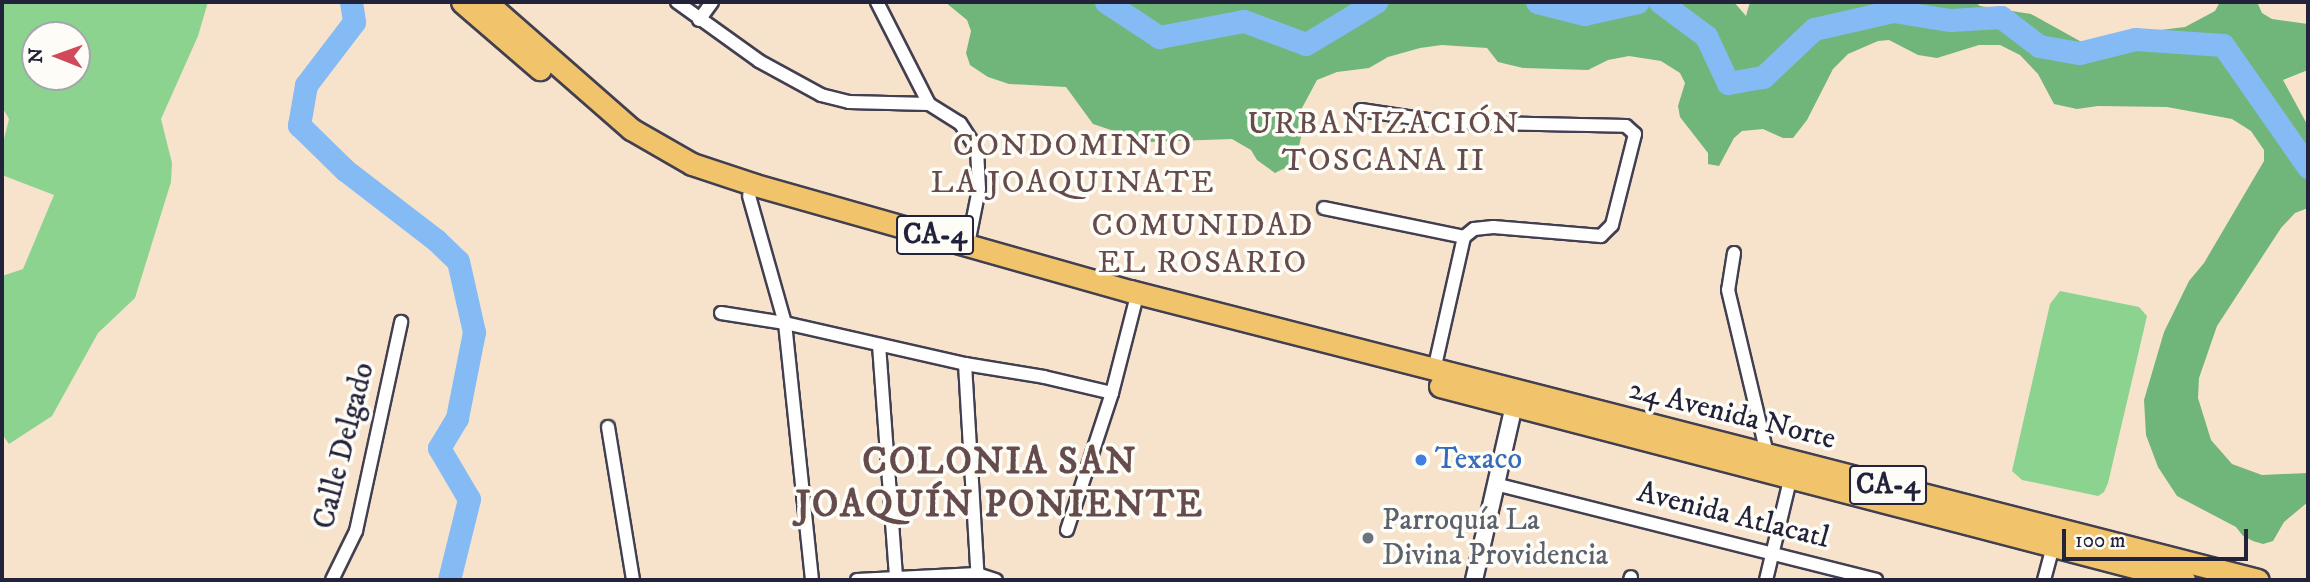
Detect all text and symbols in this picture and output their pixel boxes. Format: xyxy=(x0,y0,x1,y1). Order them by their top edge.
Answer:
north arrow xyxy=(21,21,91,91)
text: N xyxy=(25,48,48,64)
district label: URBANIZACIÓN TOSCANA II xyxy=(1249,106,1519,181)
district label: CONDOMINIO LA JOAQUINATE xyxy=(932,128,1214,203)
district label: COMUNIDAD EL ROSARIO xyxy=(1093,208,1313,283)
road number: CA-4 xyxy=(895,210,975,260)
street label: Calle Delgado xyxy=(307,359,383,533)
street label: 24 Avenida Norte xyxy=(1625,372,1839,458)
district label: COLONIA SAN JOAQUÍN PONIENTE xyxy=(798,442,1202,529)
place label: Texaco xyxy=(1435,442,1522,478)
marker: Texaco xyxy=(1413,452,1429,468)
road number: CA-4 xyxy=(1848,461,1928,510)
street label: Avenida Atlacatl xyxy=(1633,475,1833,557)
place label: Parroquía La Divina Providencia xyxy=(1382,503,1608,574)
scale bar xyxy=(2065,516,2250,560)
text: 100 m xyxy=(2075,528,2126,554)
marker: Parroquía La Divina Providencia xyxy=(1360,530,1376,546)

